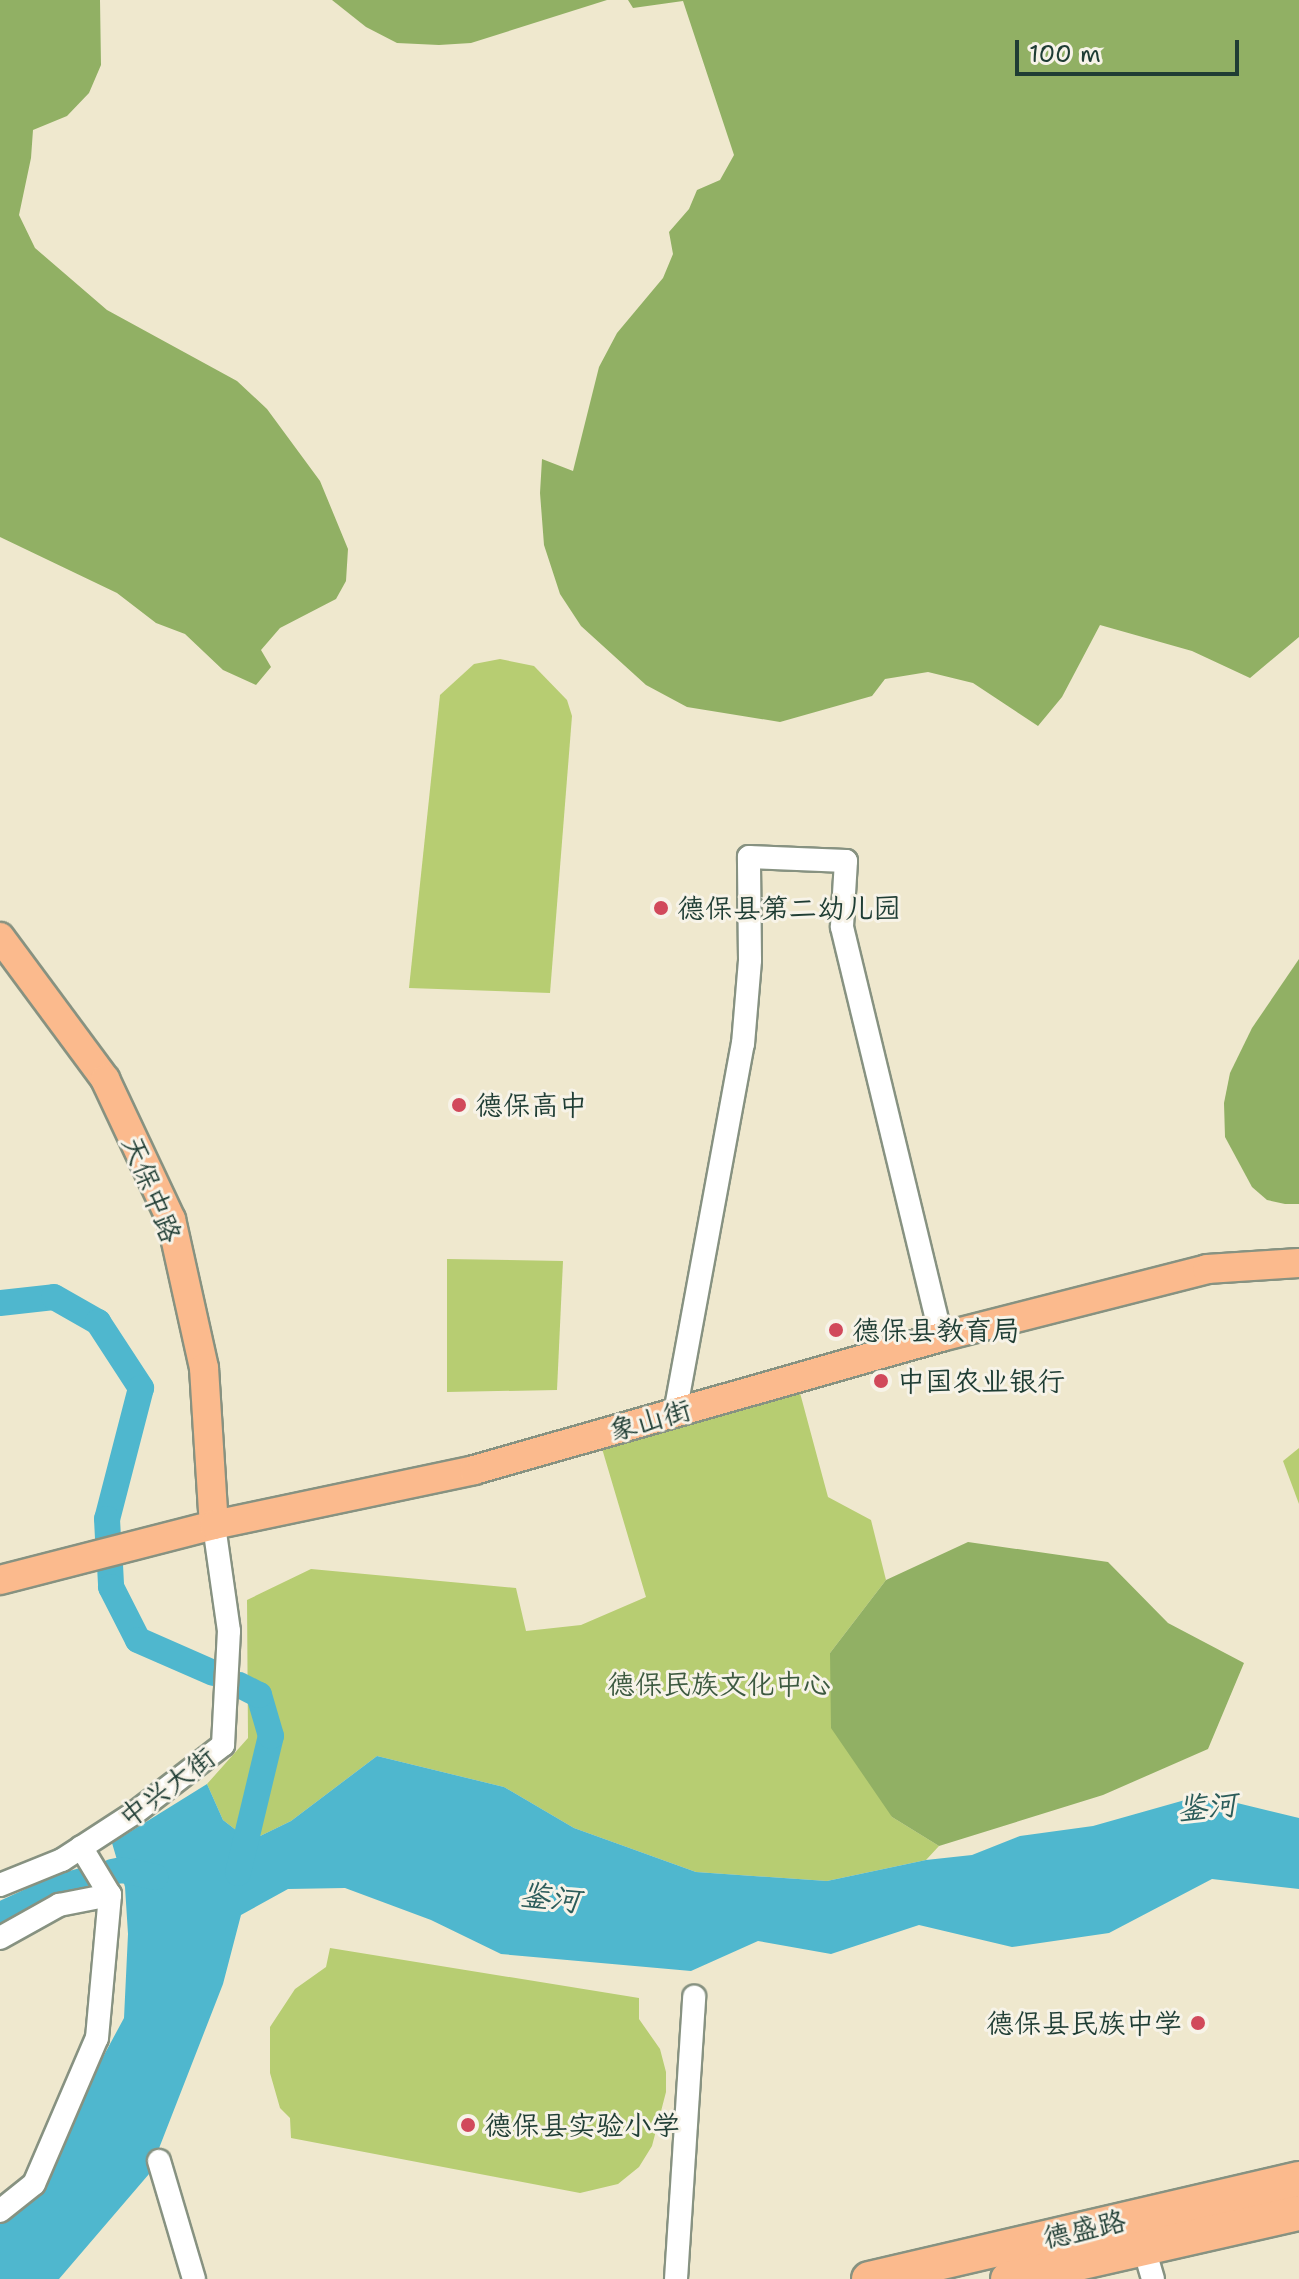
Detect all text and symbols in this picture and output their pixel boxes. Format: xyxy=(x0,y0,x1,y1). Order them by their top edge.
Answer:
scale bar xyxy=(1019,24,1243,74)
text: 100 m xyxy=(1029,38,1101,70)
place label: 德保县第二幼儿园 xyxy=(677,891,901,925)
marker: 德保县第二幼儿园 xyxy=(652,899,670,917)
place label: 德保高中 xyxy=(475,1088,587,1122)
marker: 德保高中 xyxy=(450,1096,468,1114)
street label: 天保中路 xyxy=(115,1131,189,1247)
place label: 德保县教育局 xyxy=(852,1313,1020,1347)
marker: 德保县教育局 xyxy=(827,1321,845,1339)
place label: 中国农业银行 xyxy=(897,1364,1065,1398)
marker: 中国农业银行 xyxy=(872,1372,890,1390)
street label: 象山街 xyxy=(605,1392,695,1448)
park label: 德保民族文化中心 xyxy=(607,1667,831,1701)
street label: 中兴大街 xyxy=(112,1740,222,1834)
water label: 鉴河 xyxy=(1176,1786,1238,1828)
water label: 鉴河 xyxy=(518,1876,582,1920)
place label: 德保县民族中学 xyxy=(986,2006,1182,2040)
marker: 德保县民族中学 xyxy=(1189,2014,1207,2032)
place label: 德保县实验小学 xyxy=(484,2108,680,2142)
marker: 德保县实验小学 xyxy=(459,2116,477,2134)
street label: 德盛路 xyxy=(1039,2203,1129,2255)

